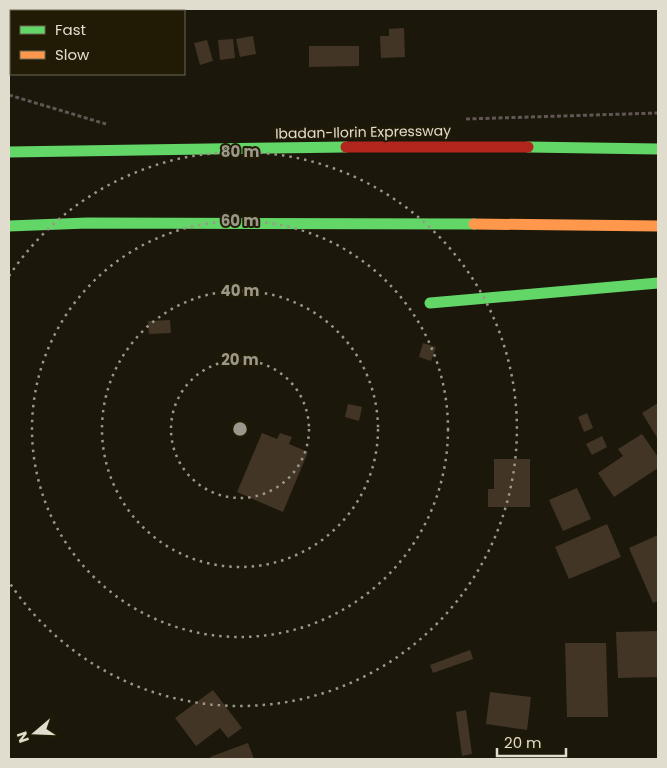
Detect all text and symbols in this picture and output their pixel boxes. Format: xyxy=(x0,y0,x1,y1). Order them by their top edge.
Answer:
legend xyxy=(10,10,185,75)
text: Fast xyxy=(55,19,86,40)
text: Slow xyxy=(55,44,90,65)
street label: Ibadan-Ilorin Expressway xyxy=(275,120,451,144)
text: 80 m xyxy=(221,141,259,162)
text: 60 m xyxy=(221,210,259,231)
text: 40 m xyxy=(220,280,260,301)
text: 20 m xyxy=(221,349,259,370)
centre of rings xyxy=(231,420,249,438)
north arrow xyxy=(10,708,60,758)
scale bar xyxy=(497,726,566,758)
text: N xyxy=(12,729,34,745)
text: 20 m xyxy=(504,732,542,753)

